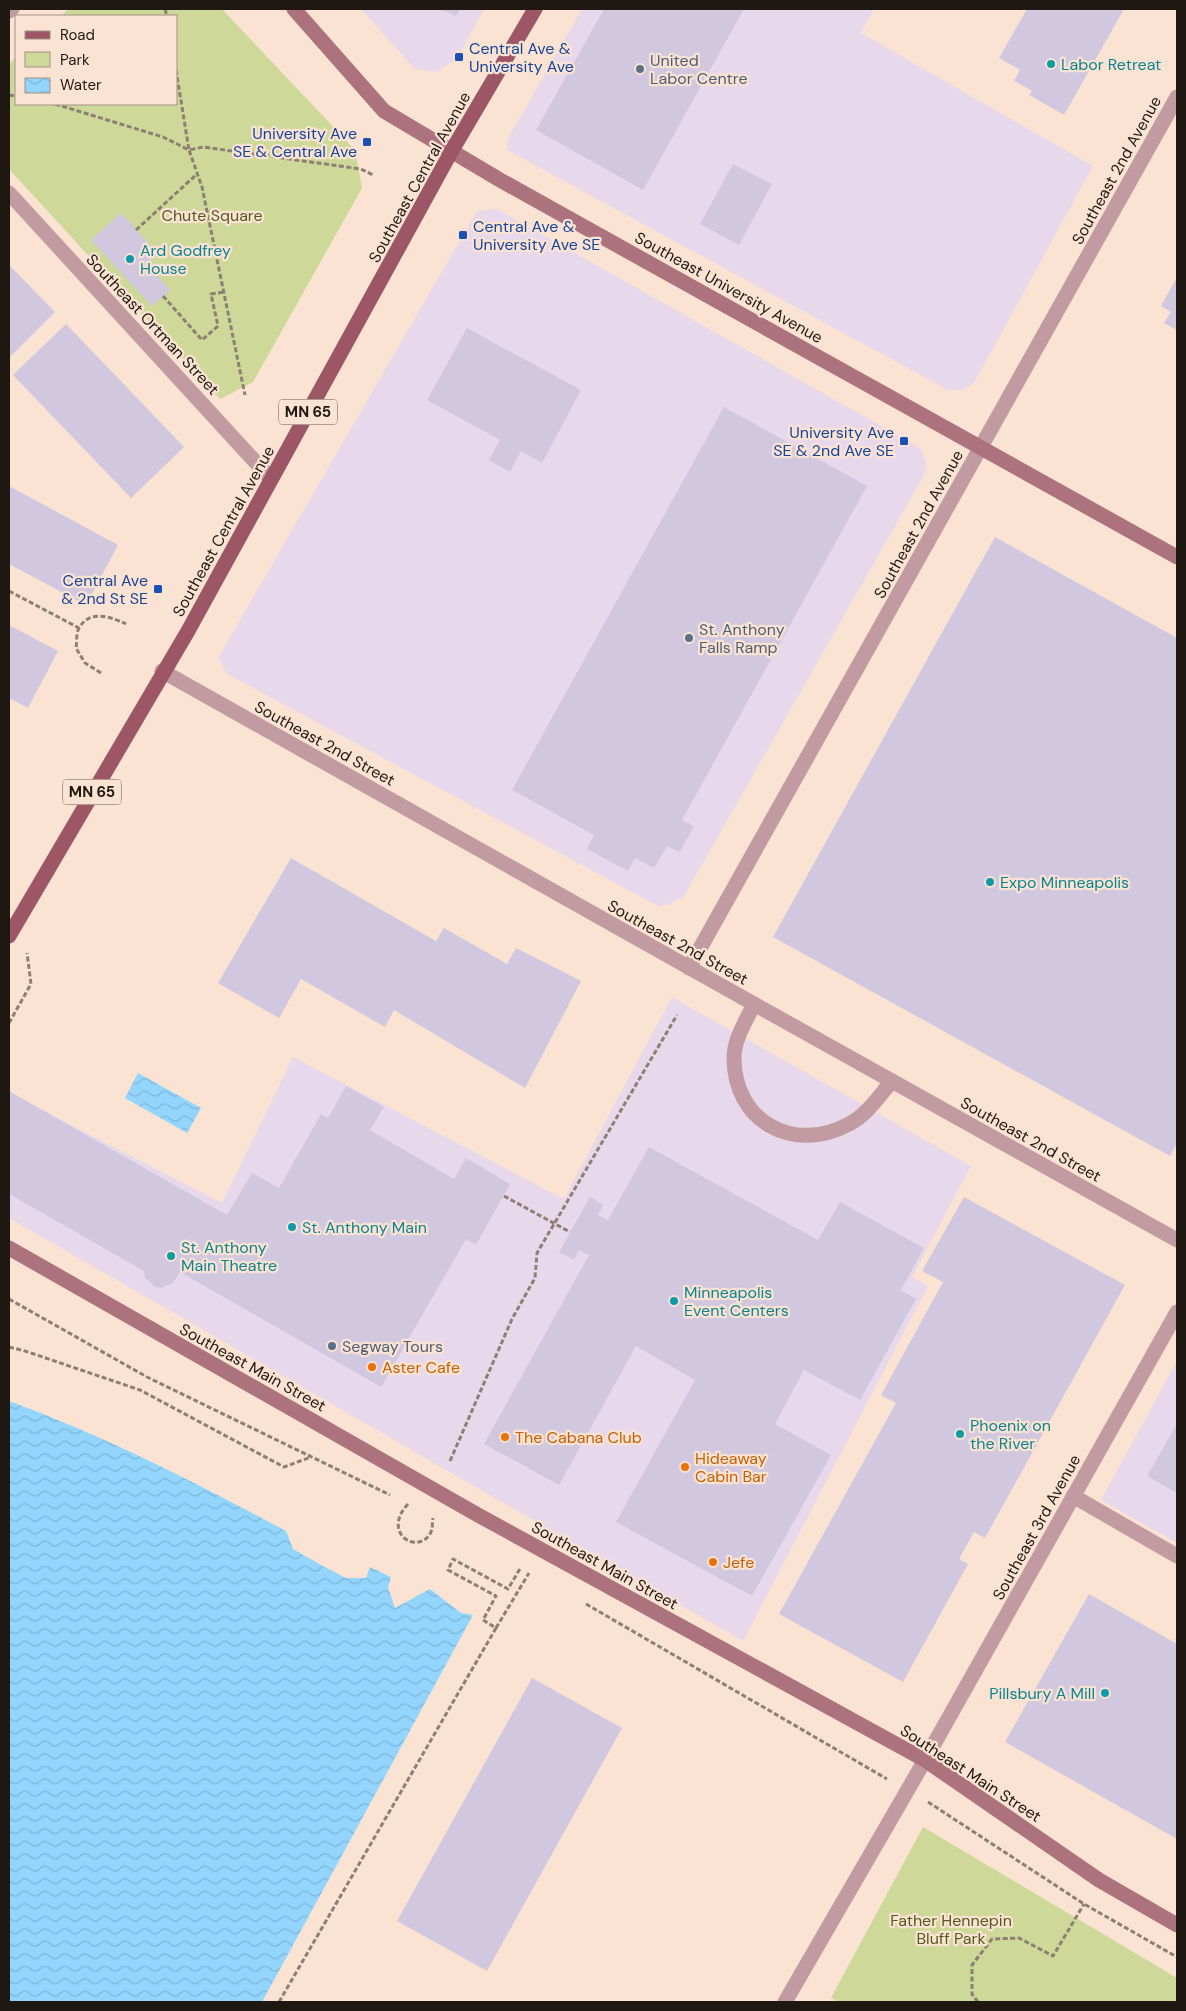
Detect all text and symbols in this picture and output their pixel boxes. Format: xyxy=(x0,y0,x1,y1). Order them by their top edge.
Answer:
legend xyxy=(15,15,178,105)
text: Road xyxy=(60,25,95,45)
place label: Central Ave & University Ave xyxy=(469,38,574,77)
text: Park xyxy=(60,50,90,70)
place label: United Labor Centre xyxy=(650,50,748,89)
marker: Central Ave & University Ave xyxy=(453,51,465,63)
place label: Labor Retreat xyxy=(1061,54,1161,75)
marker: Labor Retreat xyxy=(1045,58,1057,70)
marker: United Labor Centre xyxy=(634,63,646,75)
text: Water xyxy=(60,75,102,95)
street label: Southeast Central Avenue xyxy=(364,88,475,266)
street label: Southeast 2nd Avenue xyxy=(1067,92,1166,248)
place label: University Ave SE & Central Ave xyxy=(233,123,357,162)
marker: University Ave SE & Central Ave xyxy=(361,136,373,148)
park label: Chute Square xyxy=(161,205,263,226)
place label: Central Ave & University Ave SE xyxy=(473,216,600,255)
street label: Southeast University Avenue xyxy=(631,227,826,348)
marker: Central Ave & University Ave SE xyxy=(457,229,469,241)
place label: Ard Godfrey House xyxy=(140,240,231,279)
street label: Southeast Ortman Street xyxy=(82,249,224,399)
marker: Ard Godfrey House xyxy=(124,253,136,265)
road number: MN 65 xyxy=(279,400,337,424)
place label: University Ave SE & 2nd Ave SE xyxy=(773,422,894,461)
marker: University Ave SE & 2nd Ave SE xyxy=(898,435,910,447)
street label: Southeast Central Avenue xyxy=(168,442,279,620)
street label: Southeast 2nd Avenue xyxy=(869,446,968,602)
place label: Central Ave & 2nd St SE xyxy=(61,570,148,609)
marker: Central Ave & 2nd St SE xyxy=(152,583,164,595)
place label: St. Anthony Falls Ramp xyxy=(699,619,785,658)
marker: St. Anthony Falls Ramp xyxy=(683,632,695,644)
street label: Southeast 2nd Street xyxy=(251,696,399,791)
road number: MN 65 xyxy=(63,780,121,804)
place label: Expo Minneapolis xyxy=(1000,872,1129,893)
marker: Expo Minneapolis xyxy=(984,876,996,888)
street label: Southeast 2nd Street xyxy=(604,895,752,990)
street label: Southeast 2nd Street xyxy=(957,1092,1105,1187)
place label: St. Anthony Main xyxy=(302,1217,427,1238)
marker: St. Anthony Main xyxy=(286,1221,298,1233)
place label: St. Anthony Main Theatre xyxy=(181,1237,277,1276)
marker: St. Anthony Main Theatre xyxy=(165,1250,177,1262)
place label: Minneapolis Event Centers xyxy=(684,1282,789,1321)
marker: Minneapolis Event Centers xyxy=(668,1295,680,1307)
street label: Southeast Main Street xyxy=(176,1318,330,1416)
place label: Segway Tours xyxy=(342,1336,443,1357)
marker: Segway Tours xyxy=(326,1340,338,1352)
place label: Aster Cafe xyxy=(382,1357,460,1378)
marker: Aster Cafe xyxy=(366,1361,378,1373)
place label: Phoenix on the River xyxy=(970,1415,1051,1454)
place label: The Cabana Club xyxy=(515,1427,642,1448)
marker: Phoenix on the River xyxy=(954,1428,966,1440)
marker: The Cabana Club xyxy=(499,1431,511,1443)
place label: Hideaway Cabin Bar xyxy=(695,1448,767,1487)
street label: Southeast 3rd Avenue xyxy=(988,1451,1085,1604)
marker: Hideaway Cabin Bar xyxy=(679,1461,691,1473)
street label: Southeast Main Street xyxy=(528,1516,682,1614)
place label: Jefe xyxy=(723,1552,754,1573)
marker: Jefe xyxy=(707,1556,719,1568)
place label: Pillsbury A Mill xyxy=(989,1683,1095,1704)
marker: Pillsbury A Mill xyxy=(1099,1687,1111,1699)
street label: Southeast Main Street xyxy=(896,1720,1045,1827)
park label: Father Hennepin Bluff Park xyxy=(890,1910,1012,1949)

